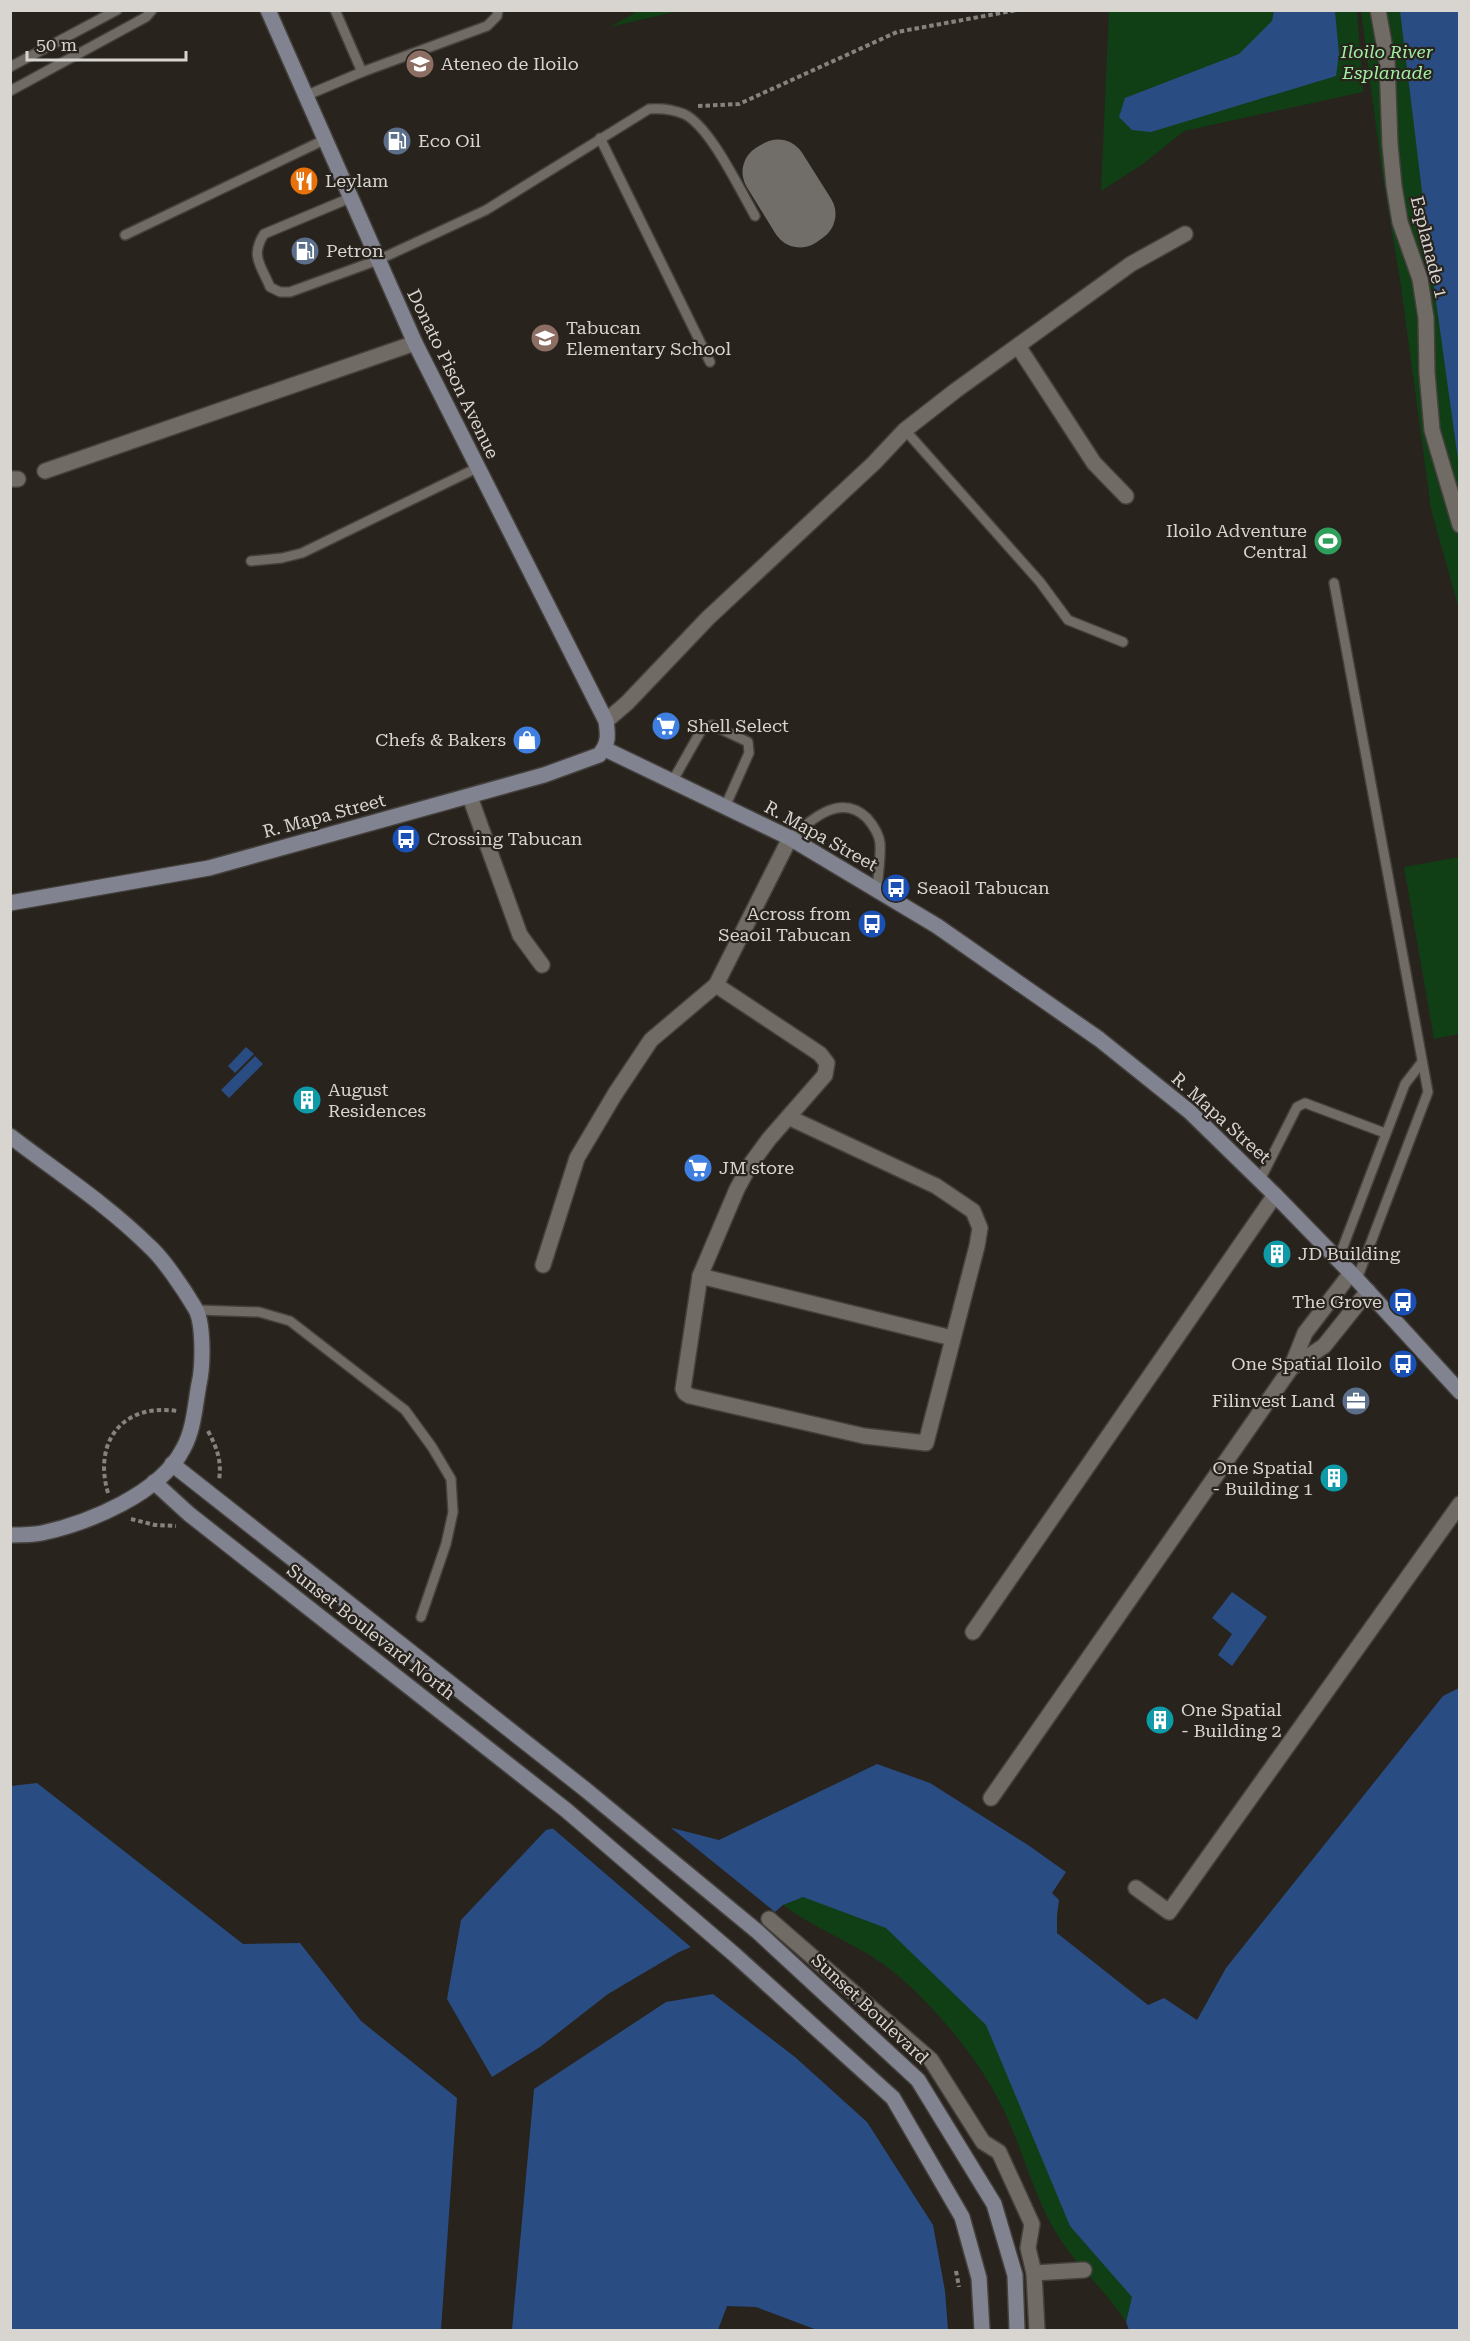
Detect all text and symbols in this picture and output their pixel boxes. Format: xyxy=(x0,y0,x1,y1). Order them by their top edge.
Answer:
scale bar xyxy=(27,24,186,62)
text: 50 m xyxy=(36,34,77,55)
park label: Iloilo River Esplanade xyxy=(1340,41,1434,83)
school or university icon: Ateneo de Iloilo xyxy=(404,48,436,80)
place label: Ateneo de Iloilo xyxy=(441,53,579,74)
fuel station icon: Eco Oil xyxy=(381,125,413,157)
place label: Eco Oil xyxy=(418,130,481,151)
restaurant icon: Leylam xyxy=(288,165,320,197)
place label: Leylam xyxy=(325,170,388,191)
street label: Esplanade 1 xyxy=(1407,194,1452,300)
fuel station icon: Petron xyxy=(289,235,321,267)
place label: Petron xyxy=(326,240,384,261)
street label: Donato Pison Avenue xyxy=(403,286,504,462)
place label: Tabucan Elementary School xyxy=(566,317,731,359)
school or university icon: Tabucan Elementary School xyxy=(529,322,561,354)
place label: Iloilo Adventure Central xyxy=(1166,520,1307,562)
sports icon: Iloilo Adventure Central xyxy=(1312,525,1344,557)
supermarket icon: Shell Select xyxy=(650,710,682,742)
place label: Shell Select xyxy=(687,715,789,736)
shop icon: Chefs & Bakers xyxy=(511,724,543,756)
place label: Chefs & Bakers xyxy=(375,729,506,750)
street label: R. Mapa Street xyxy=(260,789,388,842)
street label: R. Mapa Street xyxy=(761,796,882,875)
bus stop icon: Crossing Tabucan xyxy=(390,823,422,855)
place label: Crossing Tabucan xyxy=(427,828,583,849)
bus stop icon: Seaoil Tabucan xyxy=(880,872,912,904)
place label: Seaoil Tabucan xyxy=(917,877,1050,898)
place label: Across from Seaoil Tabucan xyxy=(718,903,851,945)
bus stop icon: Across from Seaoil Tabucan xyxy=(856,908,888,940)
street label: R. Mapa Street xyxy=(1168,1068,1275,1168)
place label: August Residences xyxy=(328,1079,426,1121)
building icon: August Residences xyxy=(291,1084,323,1116)
supermarket icon: JM store xyxy=(682,1152,714,1184)
place label: JM store xyxy=(719,1157,794,1178)
building icon: JD Building xyxy=(1261,1238,1293,1270)
place label: JD Building xyxy=(1298,1243,1401,1264)
bus stop icon: The Grove xyxy=(1387,1286,1419,1318)
place label: The Grove xyxy=(1292,1291,1382,1312)
bus stop icon: One Spatial Iloilo xyxy=(1387,1348,1419,1380)
place label: One Spatial Iloilo xyxy=(1231,1353,1382,1374)
office icon: Filinvest Land xyxy=(1340,1385,1372,1417)
place label: Filinvest Land xyxy=(1212,1390,1335,1411)
place label: One Spatial - Building 1 xyxy=(1212,1457,1313,1499)
building icon: One Spatial - Building 1 xyxy=(1318,1462,1350,1494)
street label: Sunset Boulevard North xyxy=(283,1559,460,1704)
place label: One Spatial - Building 2 xyxy=(1181,1699,1282,1741)
building icon: One Spatial - Building 2 xyxy=(1144,1704,1176,1736)
street label: Sunset Boulevard xyxy=(808,1949,933,2068)

